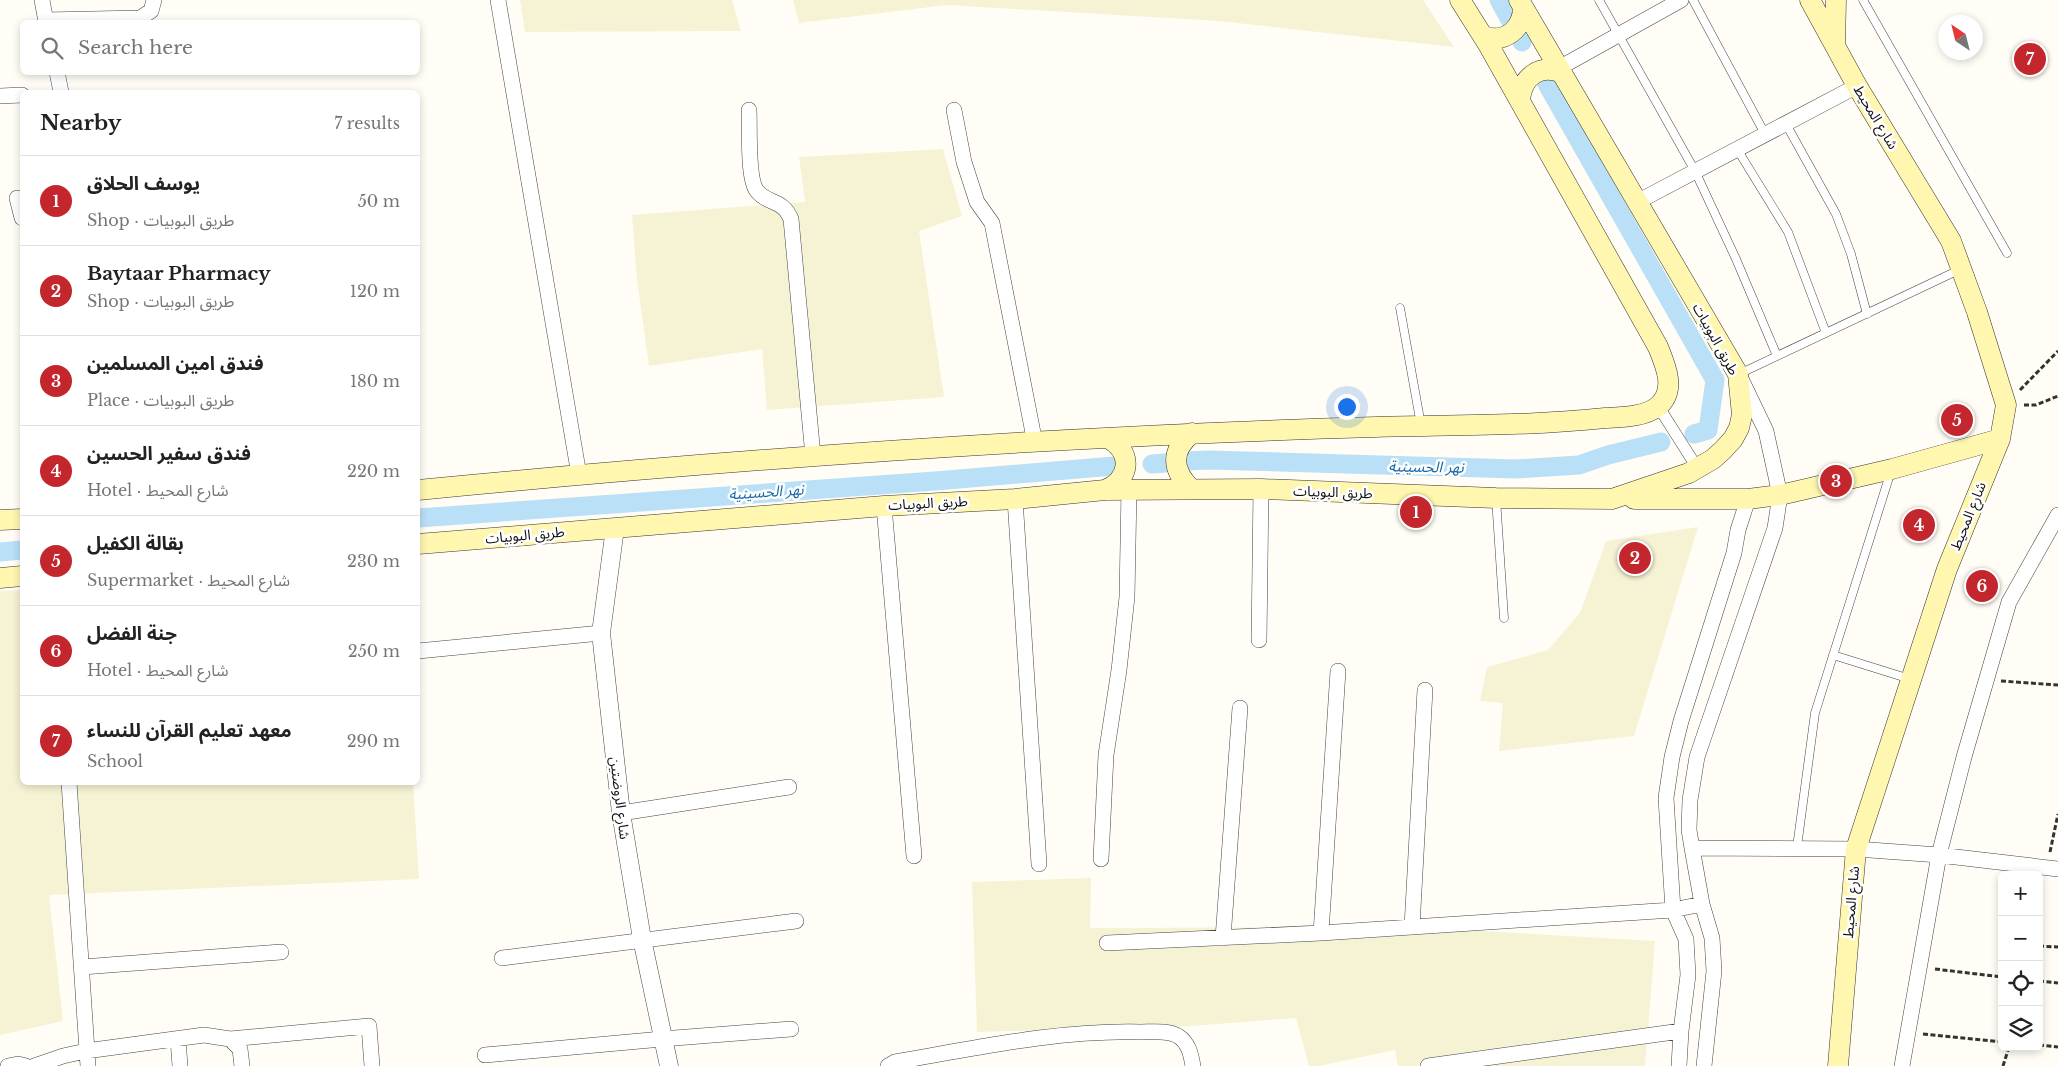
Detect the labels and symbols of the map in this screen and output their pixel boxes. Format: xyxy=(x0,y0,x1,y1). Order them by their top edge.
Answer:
north arrow xyxy=(1938,15,1983,60)
pin: 7 xyxy=(2014,40,2046,78)
street label: شارع المحيط xyxy=(1848,81,1902,154)
street label: طريق البوبيات xyxy=(1688,300,1743,379)
your location xyxy=(1334,394,1360,420)
pin: 5 xyxy=(1941,401,1973,439)
water label: نهر الحسينية xyxy=(1388,456,1465,477)
pin: 3 xyxy=(1820,462,1852,500)
water label: نهر الحسينية xyxy=(728,479,806,504)
street label: شارع المحيط xyxy=(1946,479,1992,554)
street label: طريق البوبيات xyxy=(1293,482,1373,503)
street label: طريق البوبيات xyxy=(888,492,968,515)
pin: 1 xyxy=(1400,493,1432,531)
pin: 4 xyxy=(1903,506,1935,544)
street label: طريق البوبيات xyxy=(485,523,565,548)
pin: 2 xyxy=(1619,539,1651,577)
pin: 6 xyxy=(1966,567,1998,605)
street label: شارع الروضتين xyxy=(604,756,634,841)
street label: شارع المحيط xyxy=(1839,865,1865,939)

